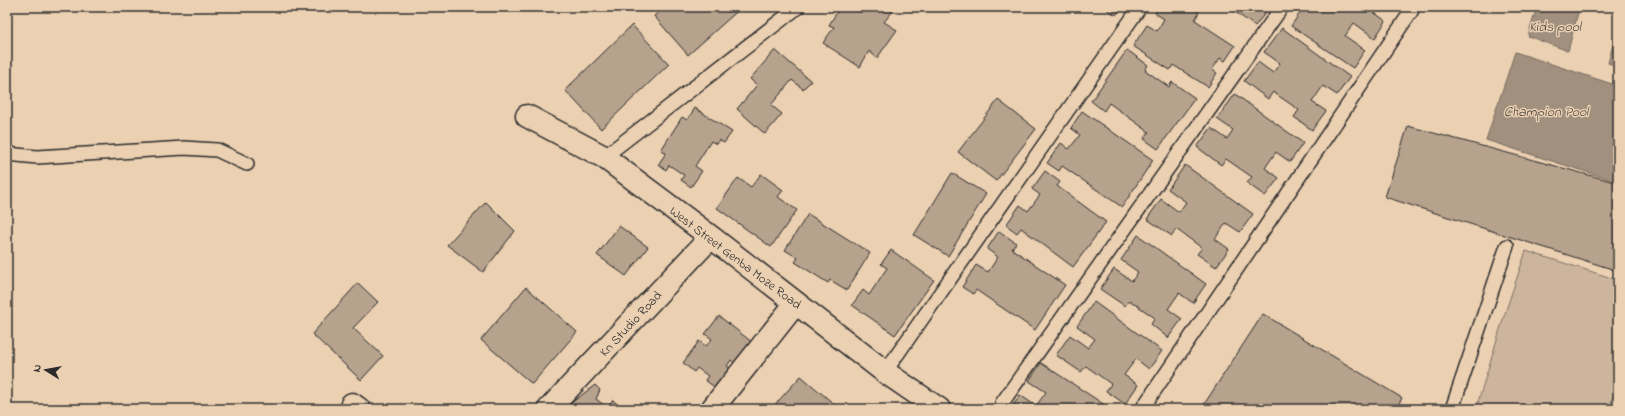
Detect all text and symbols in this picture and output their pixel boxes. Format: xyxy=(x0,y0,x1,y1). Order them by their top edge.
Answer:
water label: Kids pool xyxy=(1529,17,1583,38)
water label: Champion Pool xyxy=(1504,102,1590,123)
street label: West Street Genba Moze Road xyxy=(665,202,806,315)
street label: Kn Studio Road xyxy=(595,286,667,361)
north arrow xyxy=(26,350,66,390)
text: N xyxy=(29,363,46,373)

